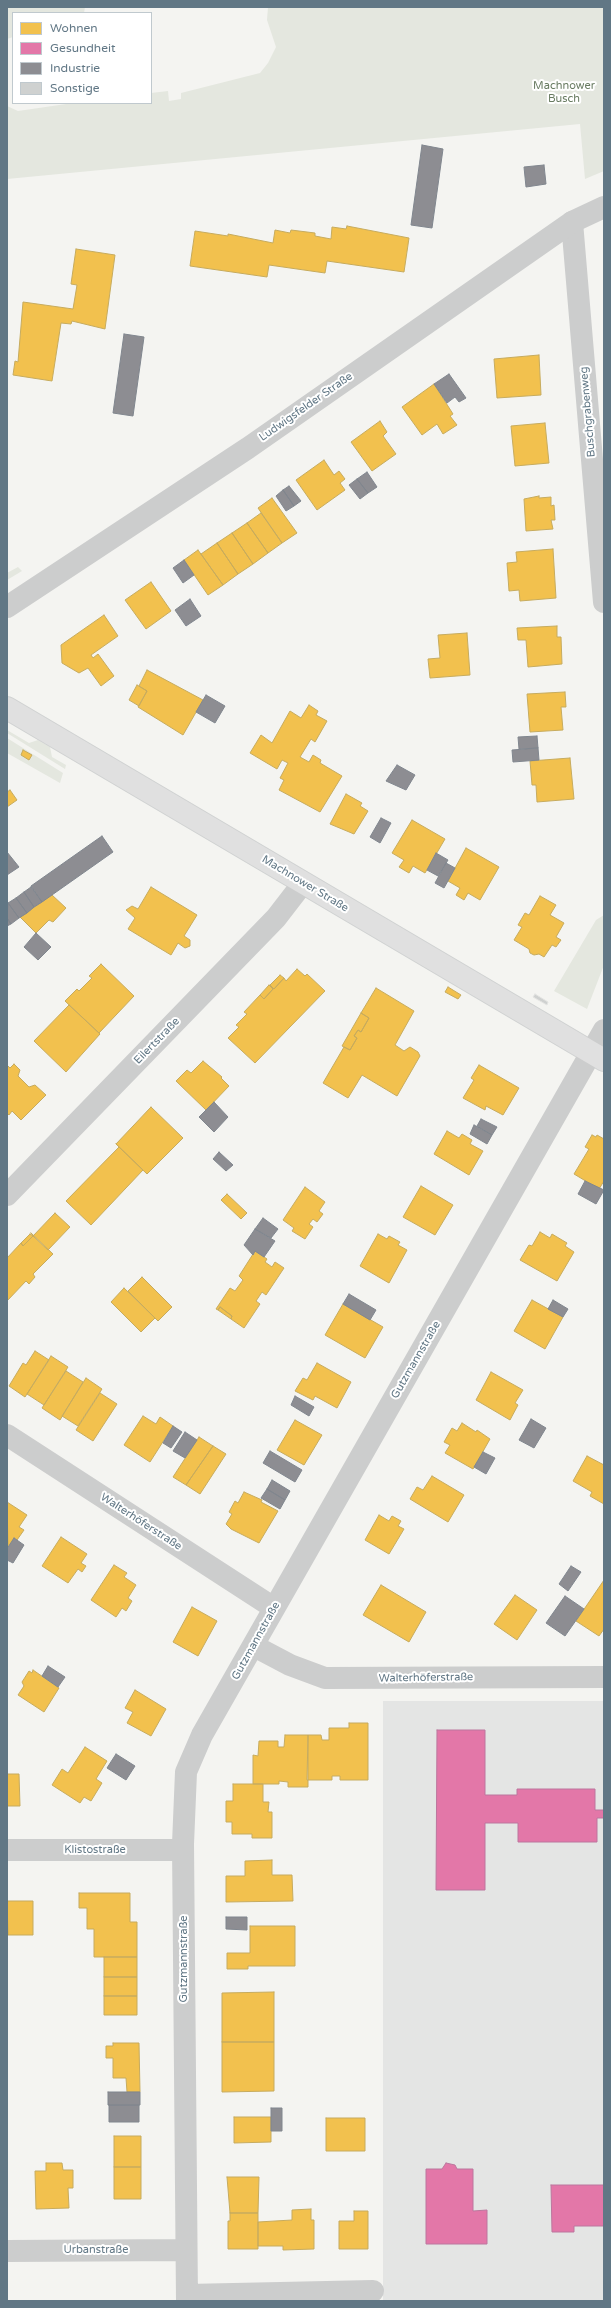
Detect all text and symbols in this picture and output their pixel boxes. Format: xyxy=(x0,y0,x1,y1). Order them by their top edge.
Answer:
legend xyxy=(12,12,152,104)
text: Wohnen xyxy=(50,21,98,35)
text: Gesundheit xyxy=(50,41,116,55)
text: Industrie xyxy=(50,61,100,75)
park label: Machnower Busch xyxy=(533,79,595,105)
text: Sonstige xyxy=(50,81,100,95)
street label: Buschgrabenweg xyxy=(577,366,599,458)
street label: Ludwigsfelder Straße xyxy=(257,370,355,444)
street label: Machnower Straße xyxy=(259,853,351,915)
street label: Eilertstraße xyxy=(131,1015,183,1067)
street label: Gutzmannstraße xyxy=(389,1319,443,1401)
street label: Walterhöferstraße xyxy=(98,1491,184,1553)
street label: Gutzmannstraße xyxy=(229,1600,283,1682)
street label: Walterhöferstraße xyxy=(379,1671,473,1685)
street label: Klistostraße xyxy=(64,1843,126,1857)
street label: Gutzmannstraße xyxy=(177,1915,191,2003)
street label: Urbanstraße xyxy=(64,2243,128,2257)

